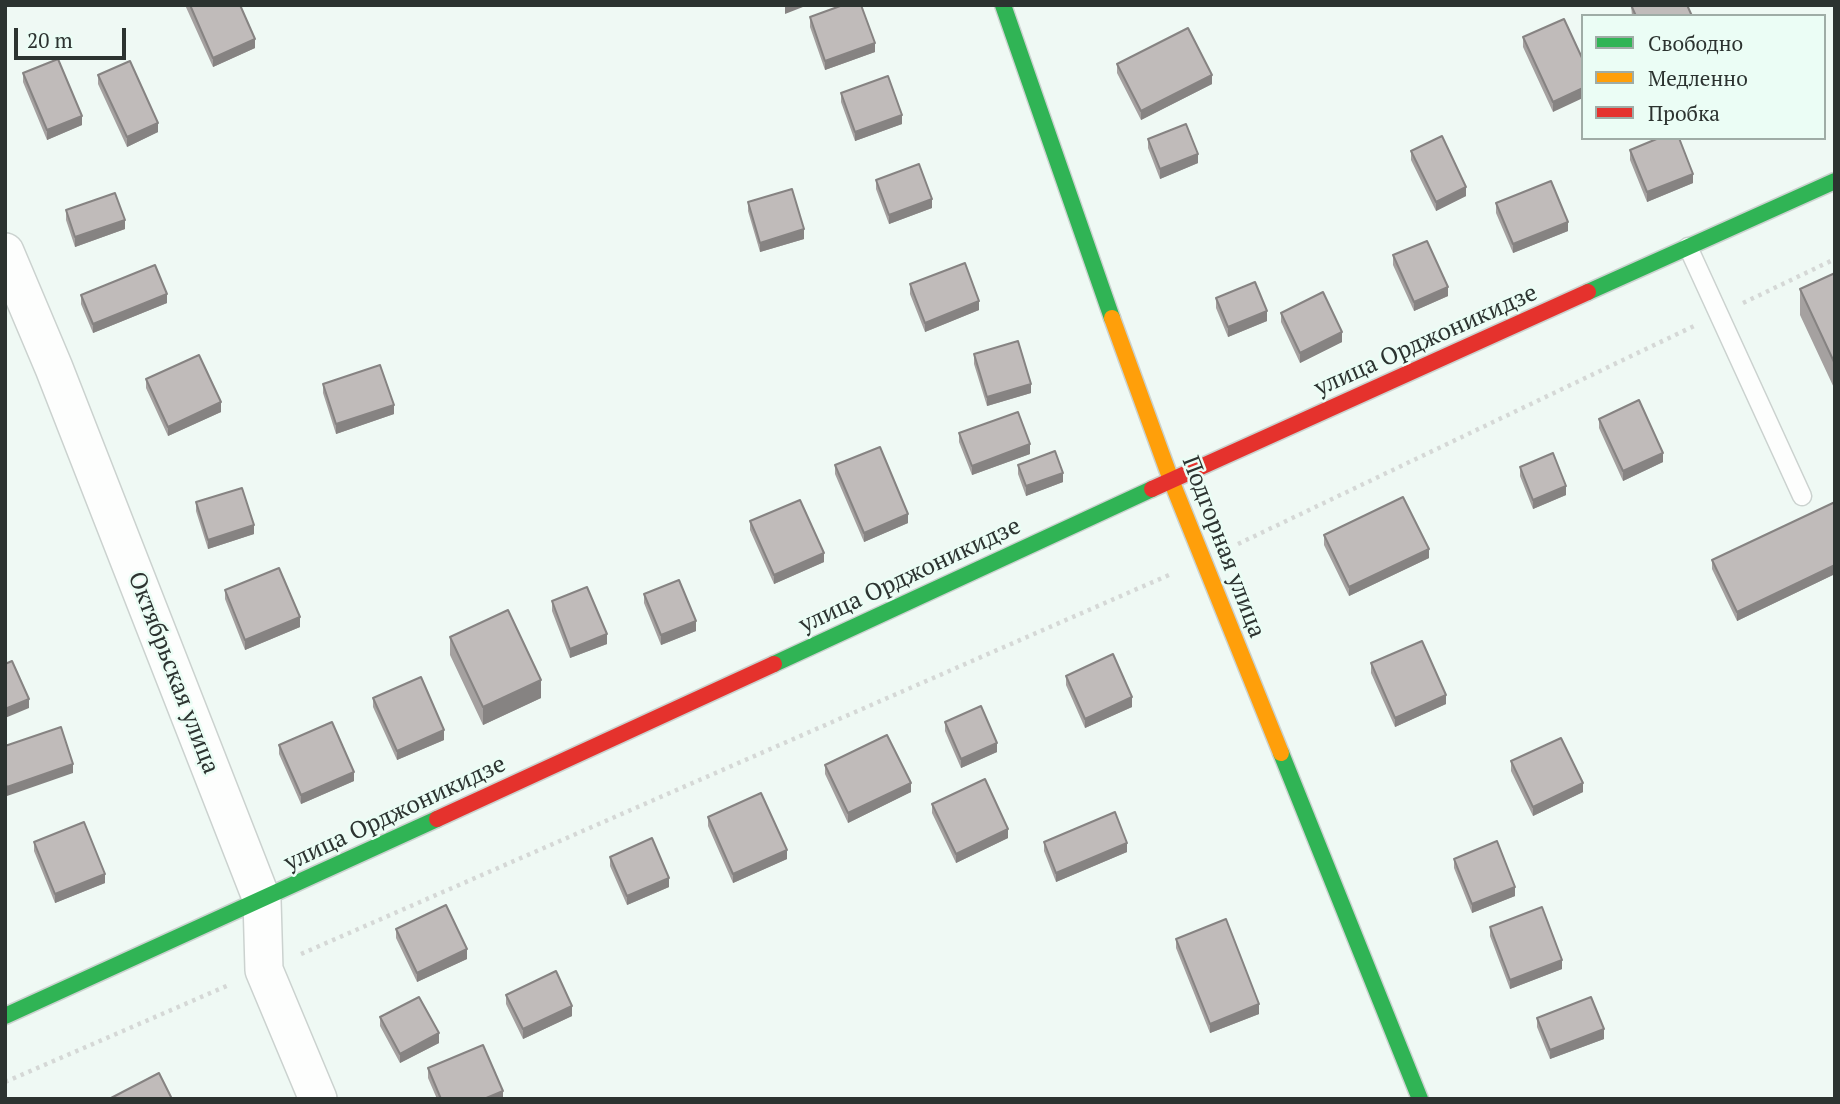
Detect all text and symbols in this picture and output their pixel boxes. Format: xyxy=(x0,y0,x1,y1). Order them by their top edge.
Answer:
scale bar xyxy=(18,14,130,58)
legend xyxy=(1581,14,1826,140)
text: 20 m xyxy=(27,26,73,54)
text: Свободно xyxy=(1648,29,1743,57)
text: Медленно xyxy=(1648,64,1748,92)
text: Пробка xyxy=(1648,99,1720,127)
street label: улица Орджоникидзе xyxy=(1310,279,1542,403)
street label: Подгорная улица xyxy=(1175,452,1271,642)
street label: улица Орджоникидзе xyxy=(795,512,1025,640)
street label: Октябрьская улица xyxy=(121,568,225,778)
street label: улица Орджоникидзе xyxy=(280,750,510,878)

